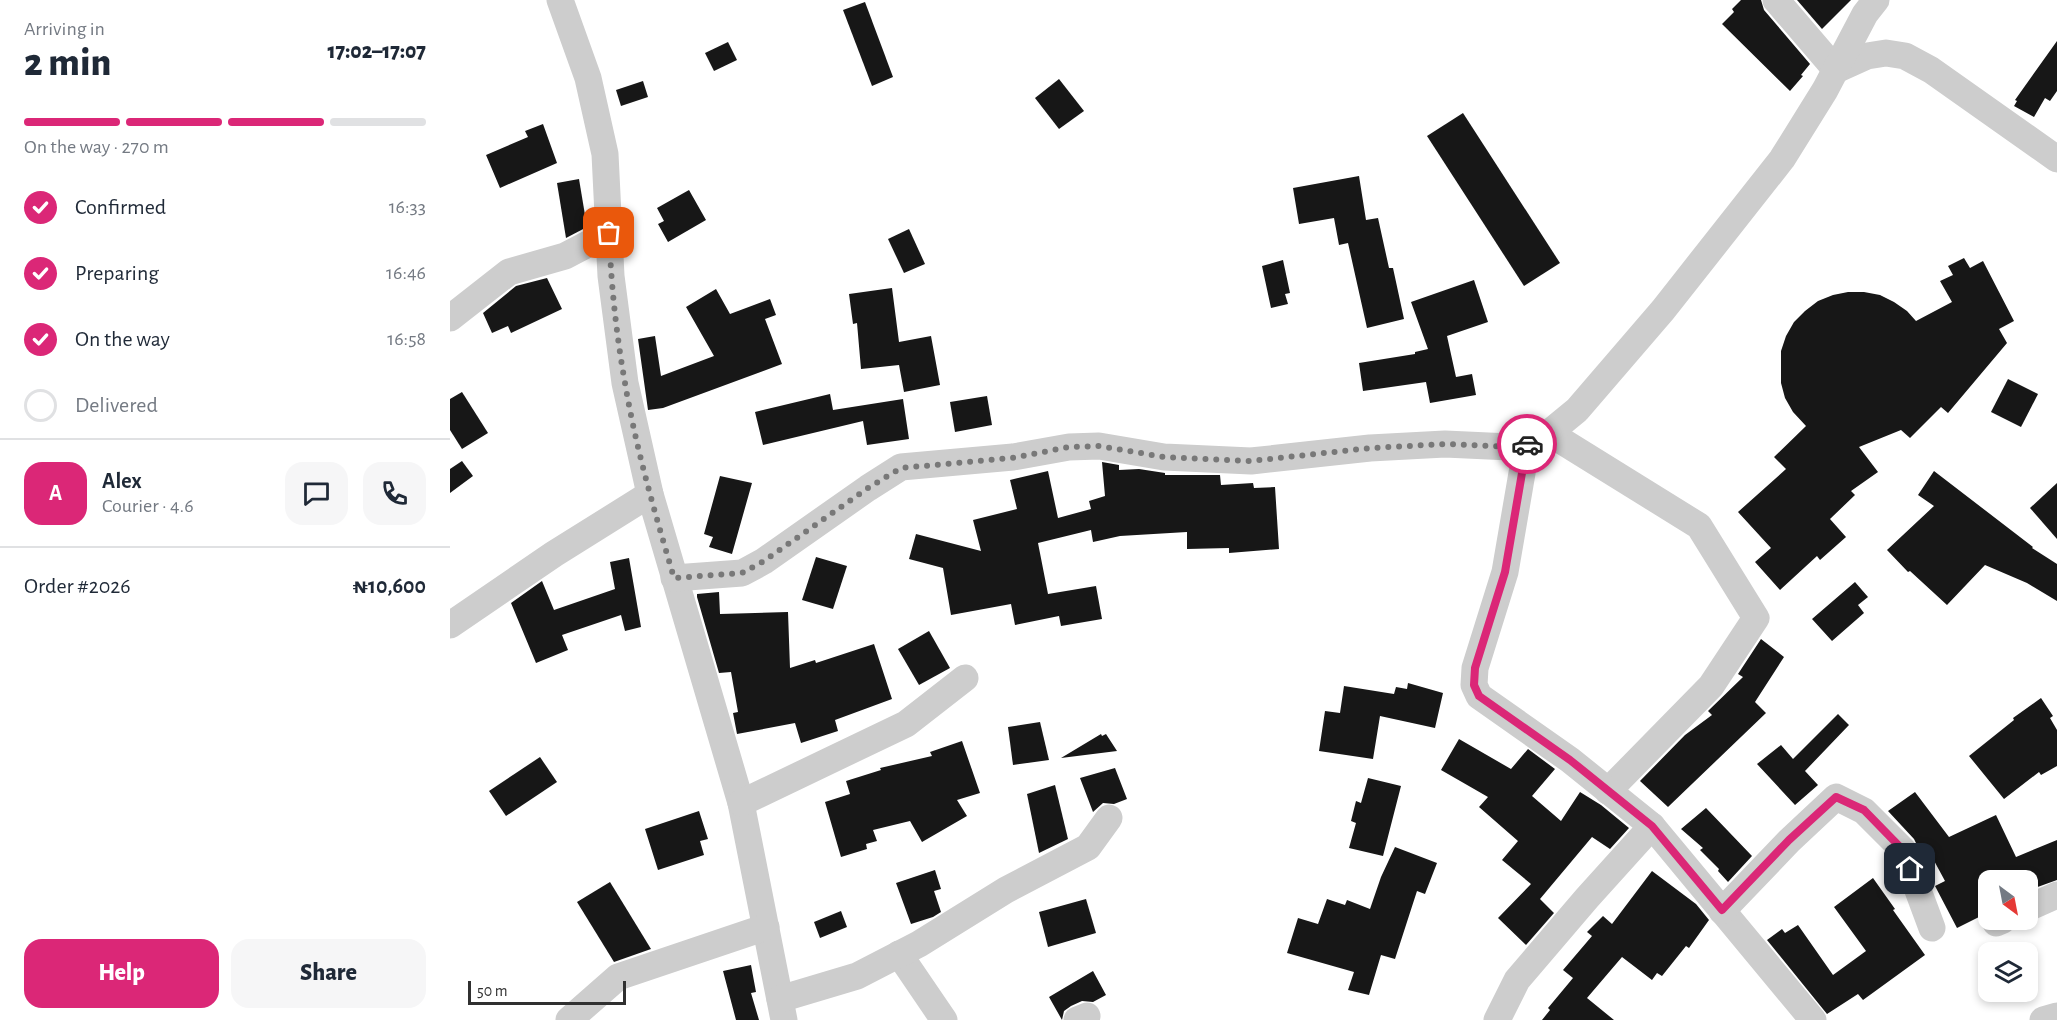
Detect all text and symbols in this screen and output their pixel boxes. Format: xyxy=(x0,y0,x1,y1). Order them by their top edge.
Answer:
text: Arriving in xyxy=(24,19,105,39)
text: 17:02–17:07 xyxy=(327,40,426,62)
text: 2 min xyxy=(24,44,111,83)
text: On the way · 270 m xyxy=(24,137,169,157)
icon: check xyxy=(24,191,57,224)
text: Confirmed xyxy=(75,196,166,218)
text: 16:33 xyxy=(389,197,426,217)
pin xyxy=(583,207,634,258)
icon: bag xyxy=(592,216,625,249)
icon: check xyxy=(24,257,57,290)
text: Preparing xyxy=(75,262,159,284)
text: 16:46 xyxy=(386,263,426,283)
icon: check xyxy=(24,323,57,356)
text: On the way xyxy=(75,328,170,350)
text: 16:58 xyxy=(387,329,426,349)
text: Delivered xyxy=(75,394,158,416)
courier xyxy=(1497,414,1557,474)
icon: car xyxy=(1511,428,1544,461)
button: chat xyxy=(285,462,348,525)
button: phone xyxy=(363,462,426,525)
text: Alex xyxy=(102,470,142,492)
text: A xyxy=(49,482,62,504)
text: Courier · 4.6 xyxy=(102,496,194,516)
text: Order #2026 xyxy=(24,575,131,597)
text: ₦10,600 xyxy=(353,575,426,597)
pin xyxy=(1884,843,1935,894)
icon: home xyxy=(1893,852,1926,885)
north arrow xyxy=(1978,870,2038,930)
map controls xyxy=(1978,870,2038,1002)
button: Help xyxy=(24,939,219,1008)
button: Share xyxy=(231,939,426,1008)
button: layers xyxy=(1978,942,2038,1002)
scale bar xyxy=(468,978,626,1006)
text: 50 m xyxy=(477,983,508,999)

